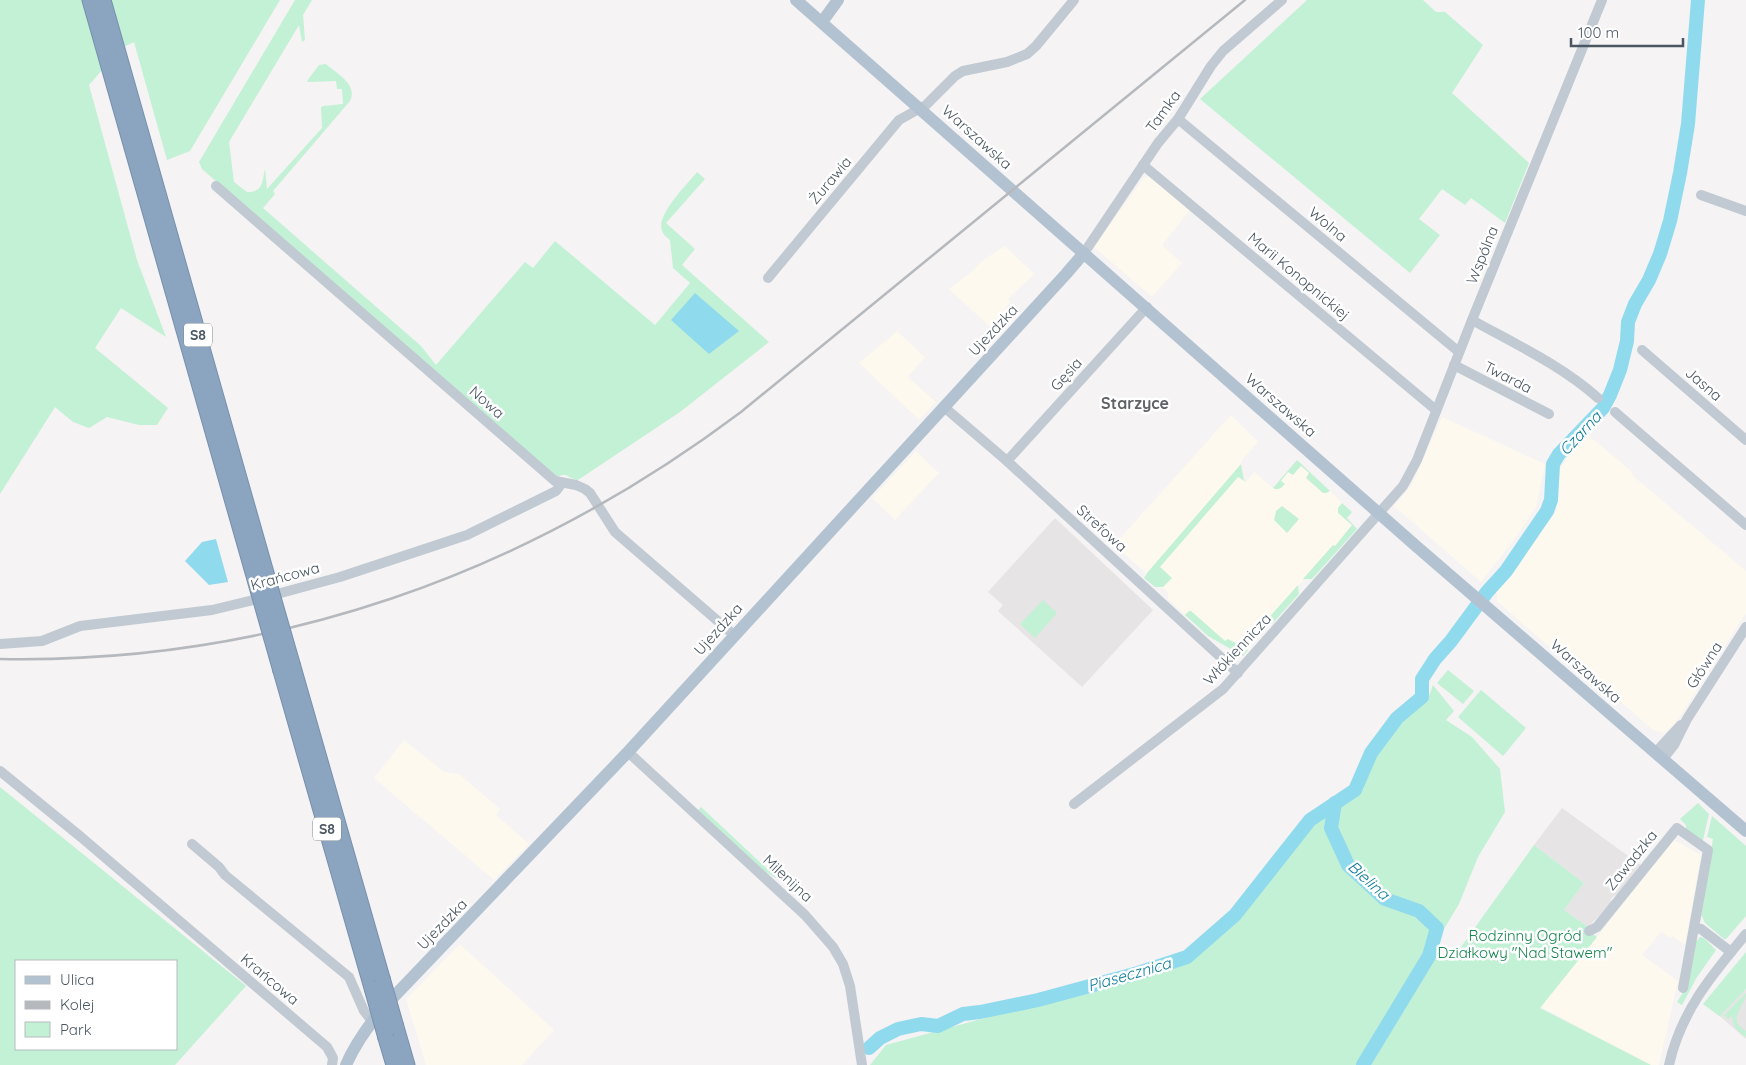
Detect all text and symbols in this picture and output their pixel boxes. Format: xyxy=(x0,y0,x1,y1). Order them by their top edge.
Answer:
scale bar xyxy=(1571,15,1684,47)
text: 100 m xyxy=(1578,23,1619,42)
street label: Tamka xyxy=(1141,86,1185,136)
street label: Warszawska xyxy=(938,101,1016,173)
street label: Żurawia xyxy=(805,152,855,208)
street label: Wolna xyxy=(1305,202,1351,246)
street label: Wspólna xyxy=(1462,223,1502,287)
street label: Marii Konopnickiej xyxy=(1244,228,1354,324)
street label: Ujezdzka xyxy=(964,300,1022,360)
road number: S8 xyxy=(184,324,212,346)
street label: Gęsia xyxy=(1046,353,1086,395)
street label: Twarda xyxy=(1481,357,1535,397)
street label: Jasna xyxy=(1682,363,1726,405)
street label: Warszawska xyxy=(1242,369,1320,441)
street label: Nowa xyxy=(466,382,508,422)
district label: Starzyce xyxy=(1101,393,1169,413)
water label: Czarna xyxy=(1555,406,1606,459)
street label: Strefowa xyxy=(1073,500,1131,556)
street label: Krańcowa xyxy=(248,558,322,594)
street label: Ujezdzka xyxy=(690,599,746,659)
street label: Włókiennicza xyxy=(1199,609,1275,689)
street label: Warszawska xyxy=(1547,635,1625,707)
street label: Główna xyxy=(1682,638,1726,692)
road number: S8 xyxy=(313,818,341,841)
street label: Zawadzka xyxy=(1601,826,1661,894)
street label: Milenijna xyxy=(759,850,817,906)
water label: Bielina xyxy=(1344,856,1395,905)
street label: Ujezdzka xyxy=(413,895,471,953)
park label: Rodzinny Ogród Działkowy "Nad Stawem" xyxy=(1437,926,1613,962)
street label: Krańcowa xyxy=(237,949,303,1009)
water label: Piasecznica xyxy=(1085,952,1174,995)
legend xyxy=(15,960,178,1050)
text: Ulica xyxy=(60,970,94,989)
text: Kolej xyxy=(60,995,95,1014)
text: Park xyxy=(60,1020,92,1039)

